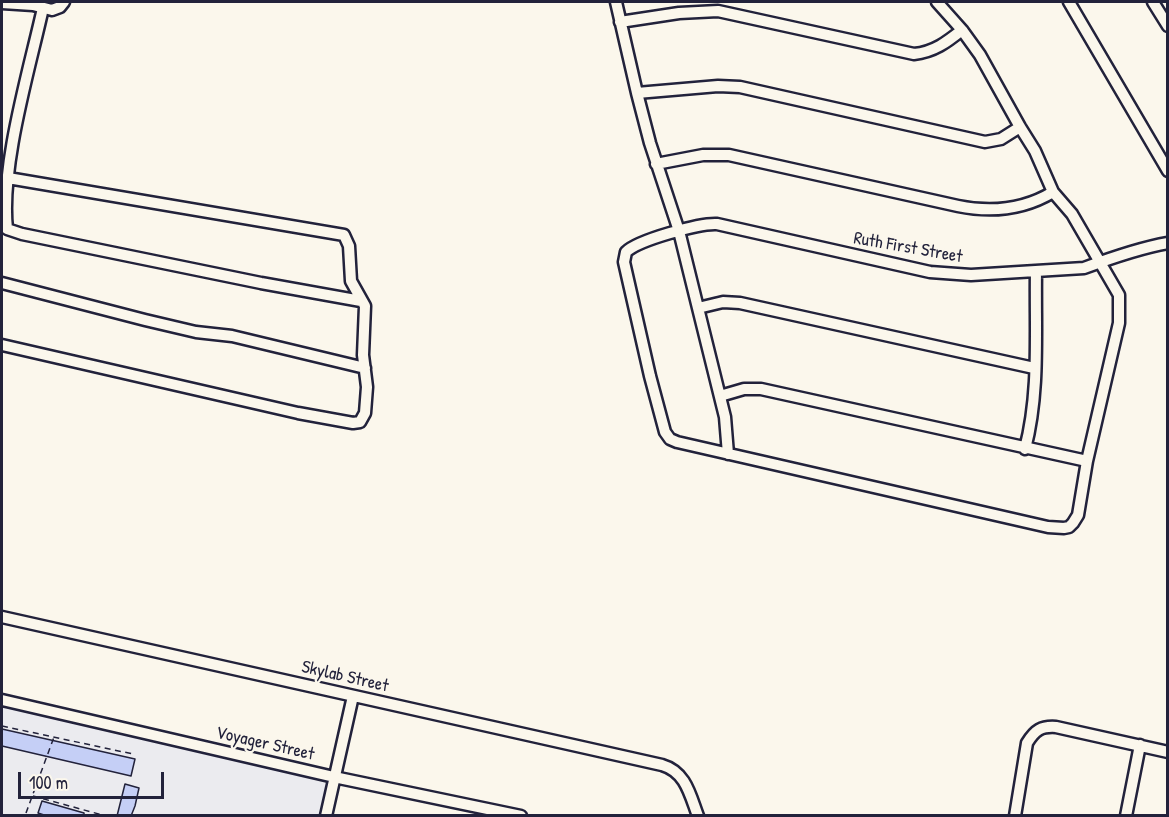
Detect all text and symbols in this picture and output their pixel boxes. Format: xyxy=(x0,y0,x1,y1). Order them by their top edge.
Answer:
street label: Ruth First Street xyxy=(852,228,964,268)
street label: Skylab Street xyxy=(299,657,391,697)
street label: Voyager Street xyxy=(214,722,316,766)
scale bar xyxy=(21,760,166,798)
text: 100 m xyxy=(29,770,68,795)

